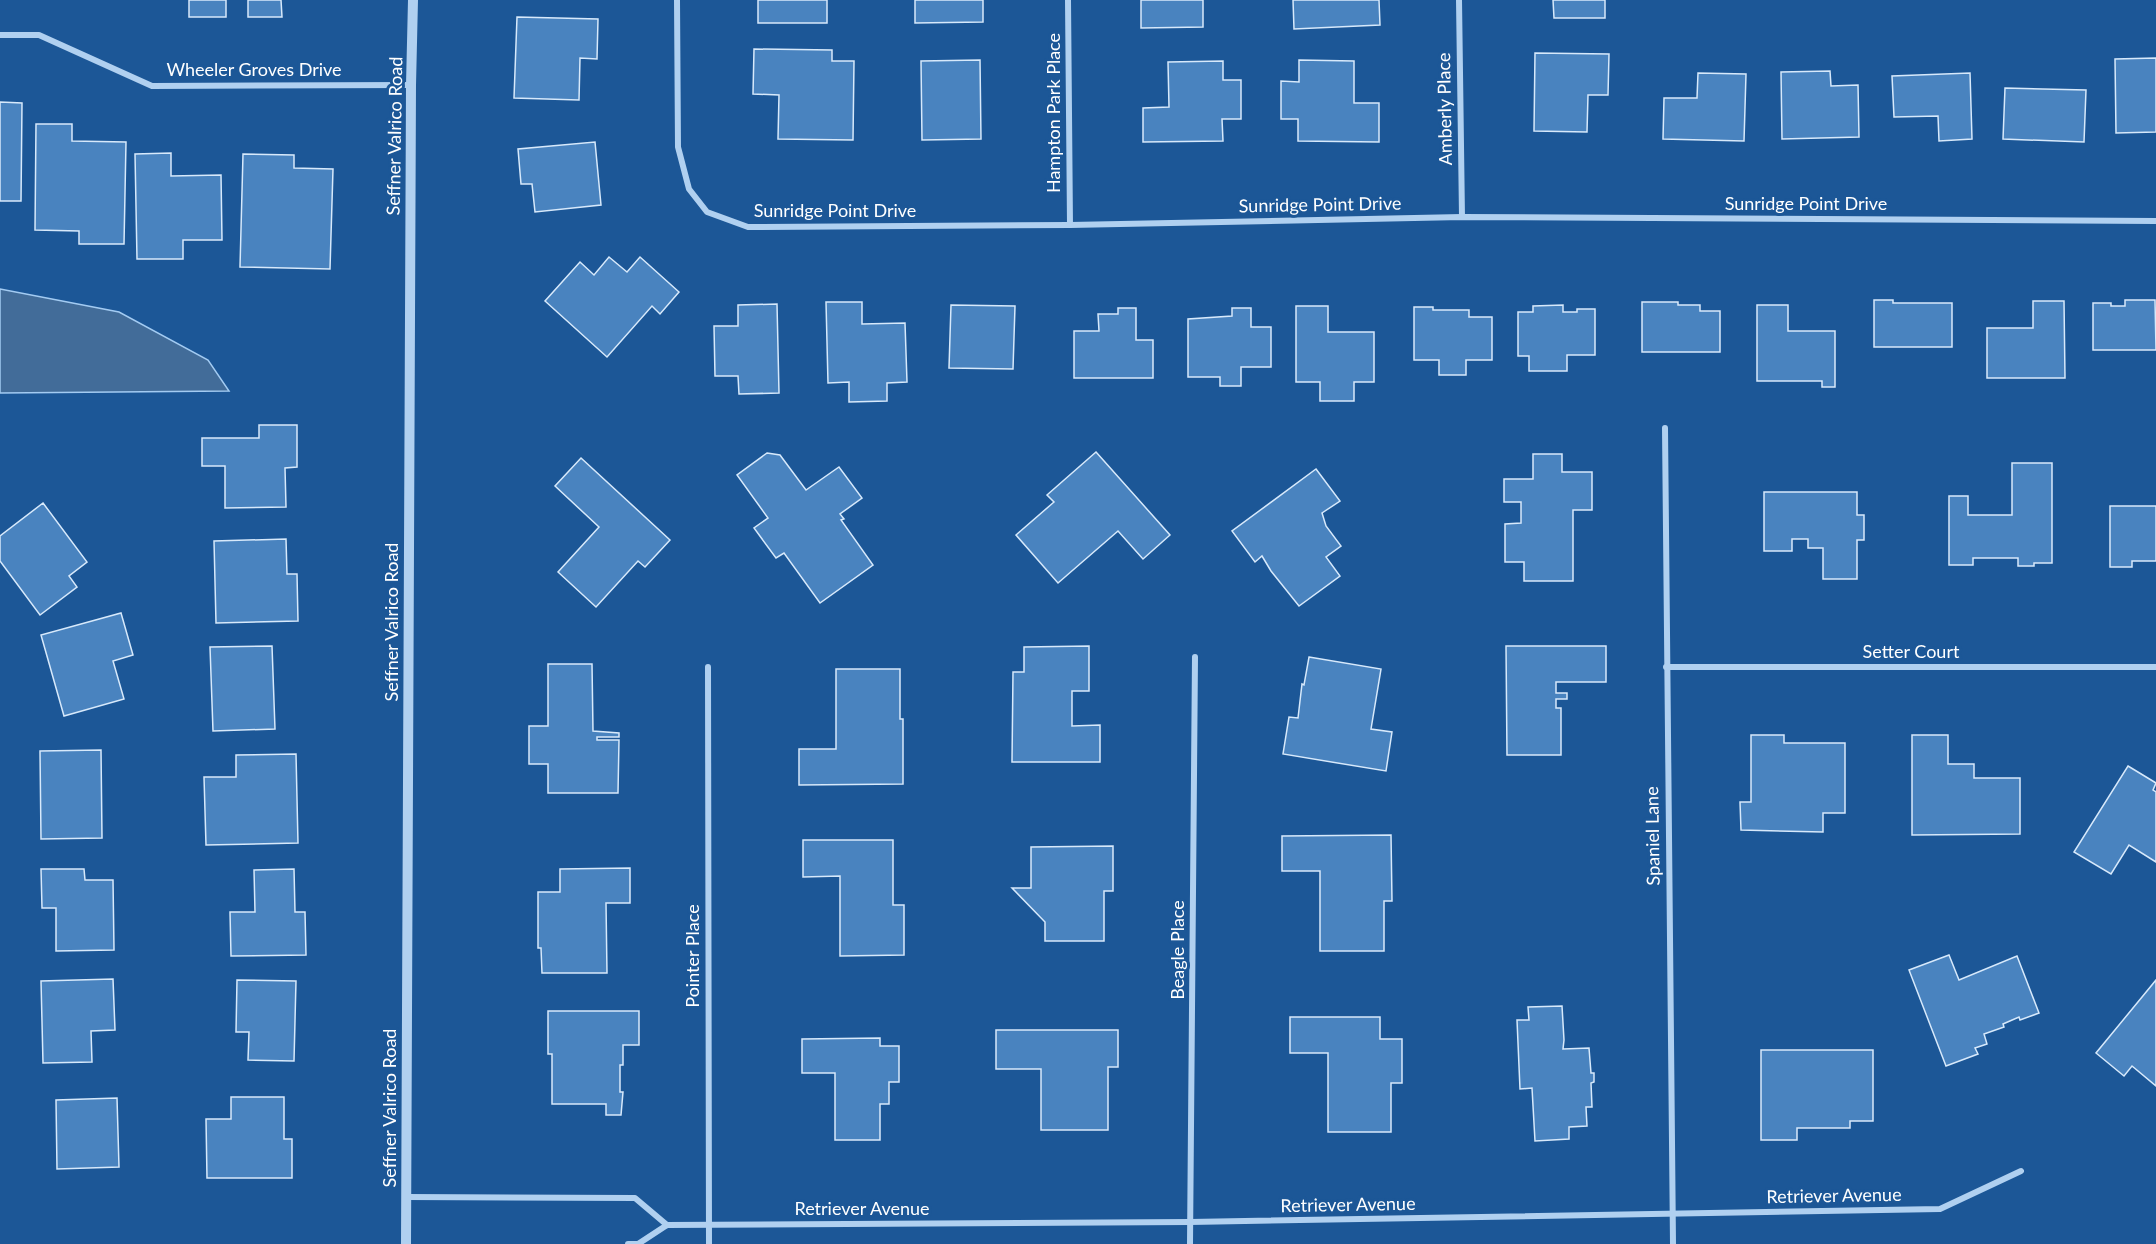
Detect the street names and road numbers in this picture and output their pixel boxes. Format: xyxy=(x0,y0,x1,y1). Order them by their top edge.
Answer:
street label: Hampton Park Place xyxy=(1042,33,1064,193)
street label: Amberly Place xyxy=(1432,52,1456,166)
street label: Seffner Valrico Road xyxy=(382,56,406,216)
street label: Wheeler Groves Drive xyxy=(166,58,342,80)
street label: Sunridge Point Drive xyxy=(1238,192,1402,216)
street label: Sunridge Point Drive xyxy=(1725,192,1887,214)
street label: Sunridge Point Drive xyxy=(754,199,916,221)
street label: Seffner Valrico Road xyxy=(380,543,402,701)
street label: Setter Court xyxy=(1863,640,1960,662)
street label: Spaniel Lane xyxy=(1640,786,1664,886)
street label: Beagle Place xyxy=(1166,900,1188,1000)
street label: Pointer Place xyxy=(681,904,703,1008)
street label: Seffner Valrico Road xyxy=(378,1029,400,1187)
street label: Retriever Avenue xyxy=(1766,1183,1902,1207)
street label: Retriever Avenue xyxy=(1280,1192,1416,1216)
street label: Retriever Avenue xyxy=(794,1197,930,1219)

